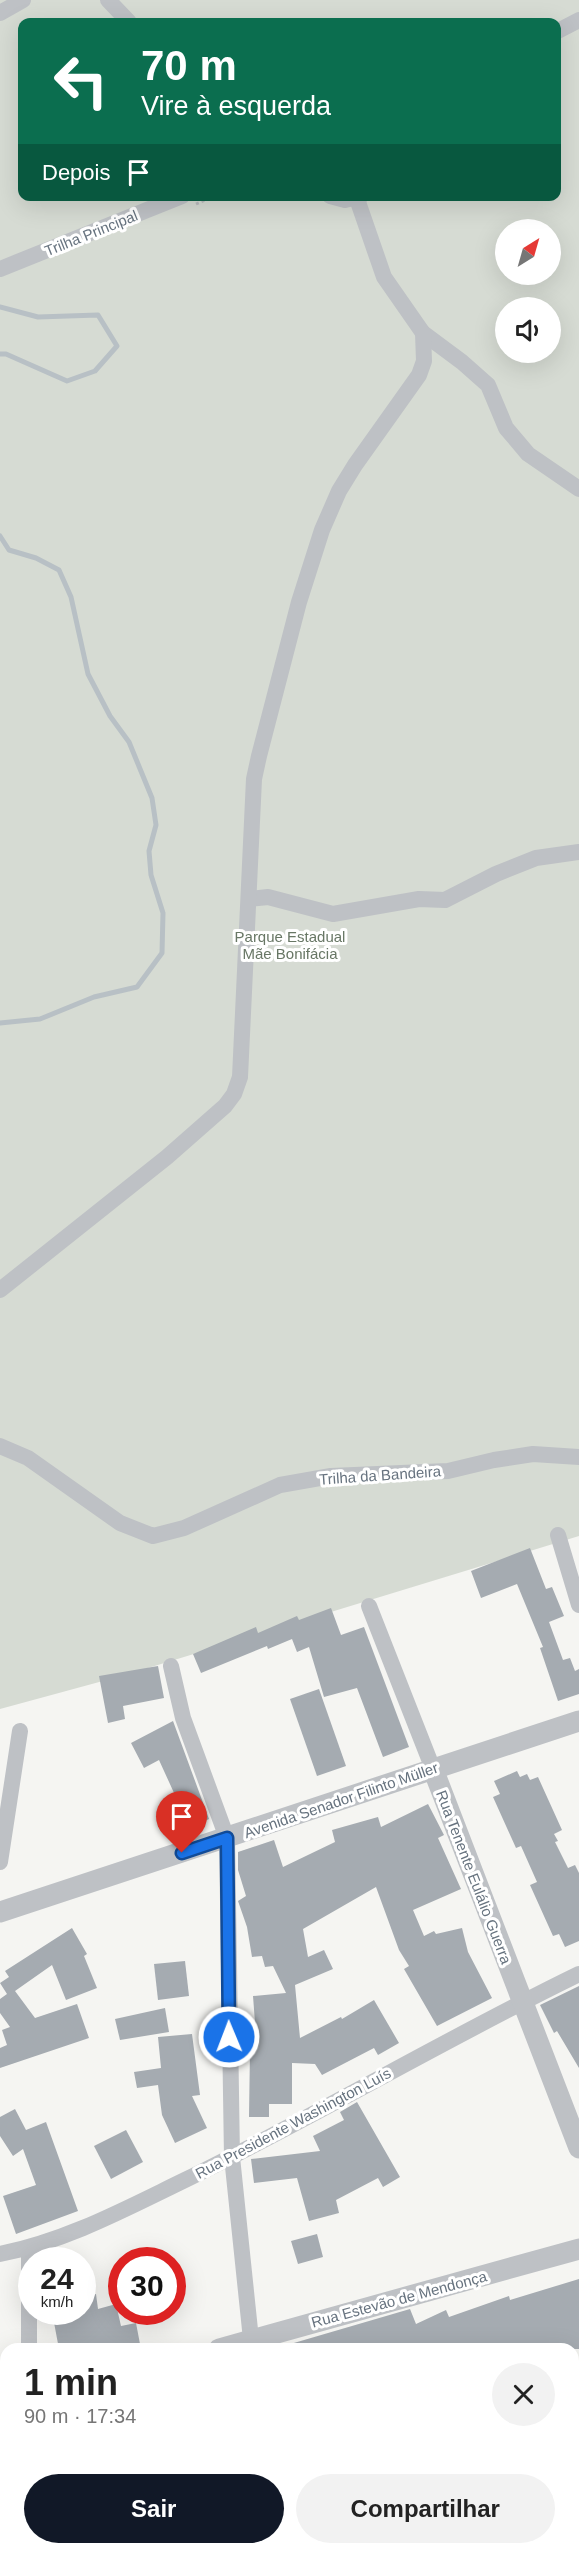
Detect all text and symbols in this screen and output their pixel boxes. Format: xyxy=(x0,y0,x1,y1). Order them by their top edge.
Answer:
icon: left xyxy=(42,42,120,120)
text: 70 m xyxy=(141,42,237,89)
text: Vire à esquerda xyxy=(141,91,331,121)
icon: arrive xyxy=(122,156,155,189)
text: Depois xyxy=(42,160,110,185)
street label: Trilha Principal xyxy=(42,207,140,259)
north arrow xyxy=(495,219,561,285)
map controls xyxy=(495,219,561,363)
button: sound xyxy=(495,297,561,363)
park label: Parque Estadual Mãe Bonifácia xyxy=(235,928,345,962)
street label: Trilha da Bandeira xyxy=(319,1462,442,1488)
street label: Avenida Senador Filinto Müller xyxy=(242,1759,440,1841)
street label: Rua Tenente Eulálio Guerra xyxy=(433,1788,515,1967)
pin xyxy=(156,1791,207,1853)
icon: arrive xyxy=(165,1800,198,1833)
position arrow xyxy=(197,2005,261,2069)
street label: Rua Presidente Washington Luís xyxy=(192,2064,394,2182)
speed limit sign: 30 xyxy=(108,2247,186,2325)
text: 24 xyxy=(40,2262,74,2295)
street label: Rua Estevão de Mendonça xyxy=(309,2267,489,2331)
text: km/h xyxy=(41,2293,73,2310)
text: 1 min xyxy=(24,2362,118,2403)
button: close xyxy=(492,2363,555,2426)
text: 90 m · 17:34 xyxy=(24,2405,136,2427)
button: Sair xyxy=(24,2474,284,2543)
button: Compartilhar xyxy=(296,2474,555,2543)

